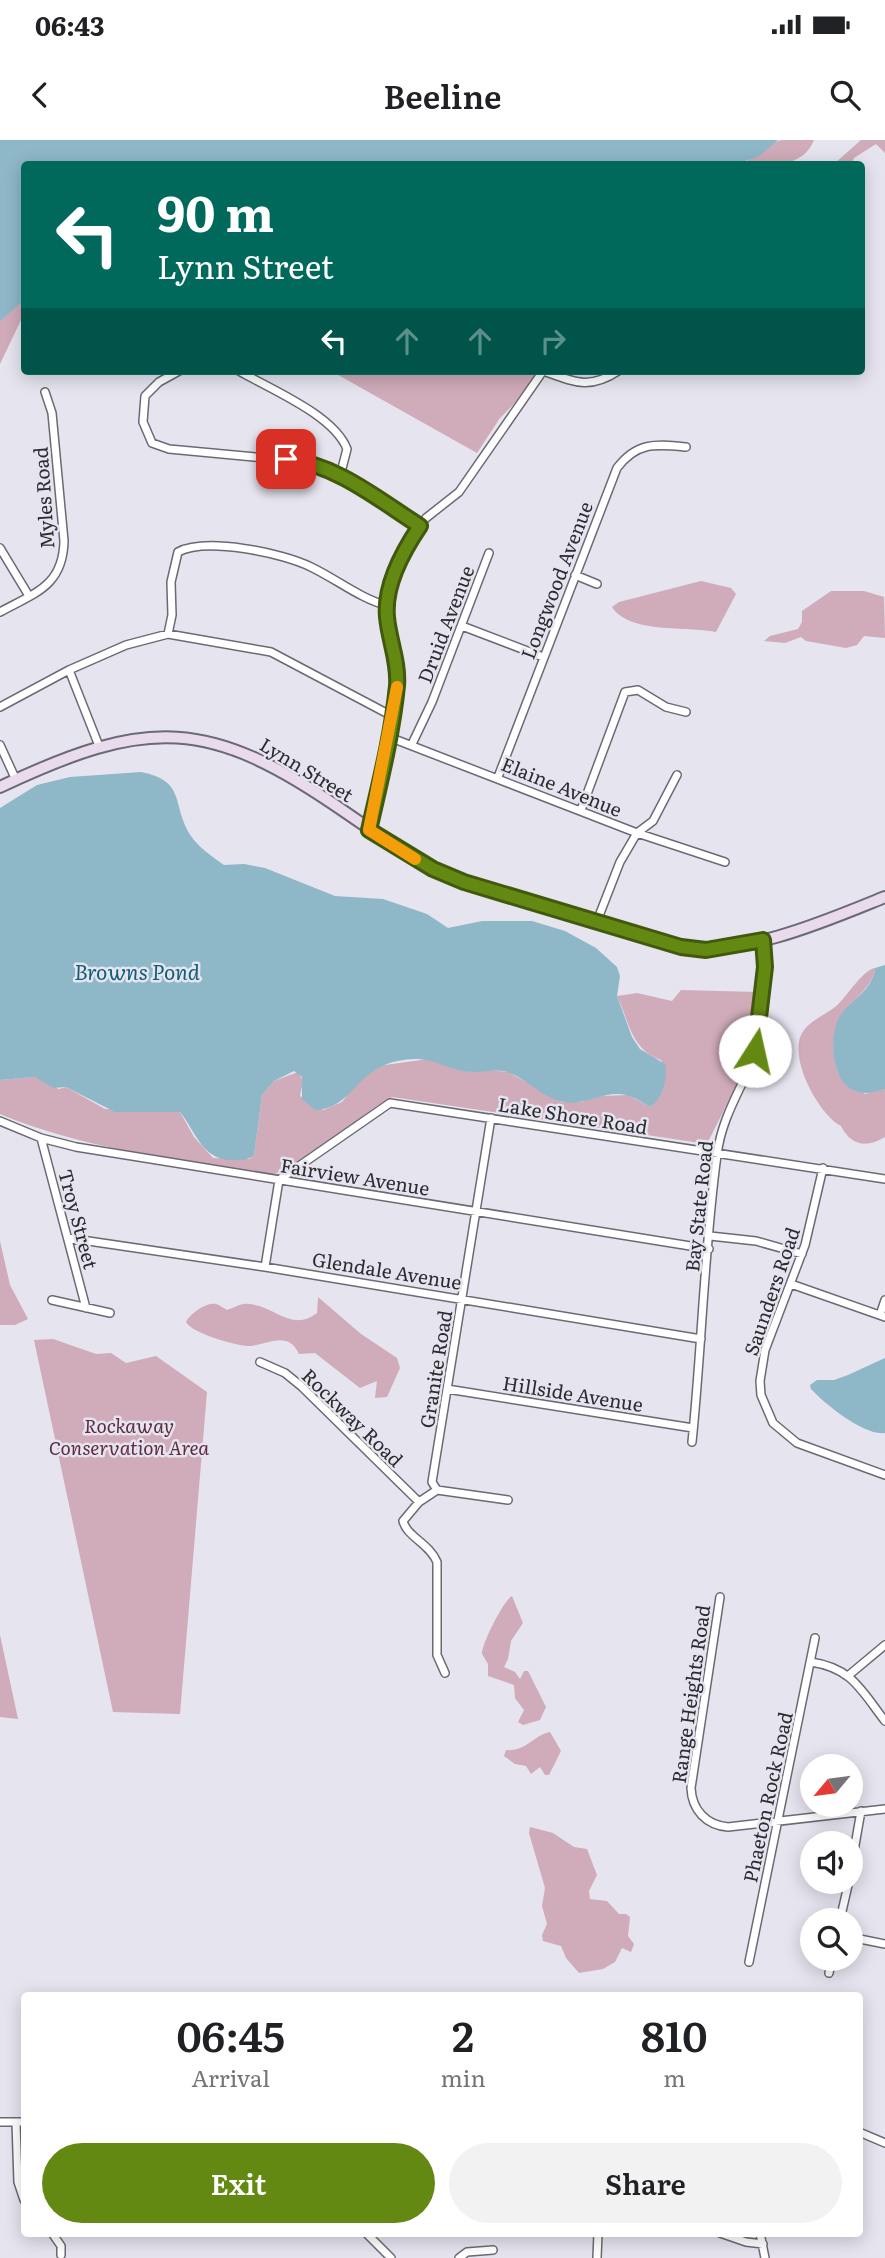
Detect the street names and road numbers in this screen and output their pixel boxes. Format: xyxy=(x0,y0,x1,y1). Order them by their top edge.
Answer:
street label: Myles Road xyxy=(25,446,61,550)
street label: Longwood Avenue xyxy=(513,497,599,663)
street label: Druid Avenue xyxy=(410,561,480,687)
street label: Lynn Street xyxy=(255,730,359,808)
street label: Elaine Avenue xyxy=(498,749,627,823)
street label: Lake Shore Road xyxy=(496,1089,650,1141)
street label: Bay State Road xyxy=(677,1138,719,1273)
street label: Fairview Avenue xyxy=(278,1150,432,1202)
street label: Troy Street xyxy=(52,1166,106,1272)
street label: Saunders Road xyxy=(736,1223,806,1359)
street label: Glendale Avenue xyxy=(310,1244,464,1296)
street label: Granite Road xyxy=(412,1308,458,1430)
street label: Rockway Road xyxy=(296,1361,410,1473)
street label: Hillside Avenue xyxy=(501,1368,645,1418)
street label: Range Heights Road xyxy=(664,1603,716,1785)
street label: Phaeton Rock Road xyxy=(735,1709,799,1885)

